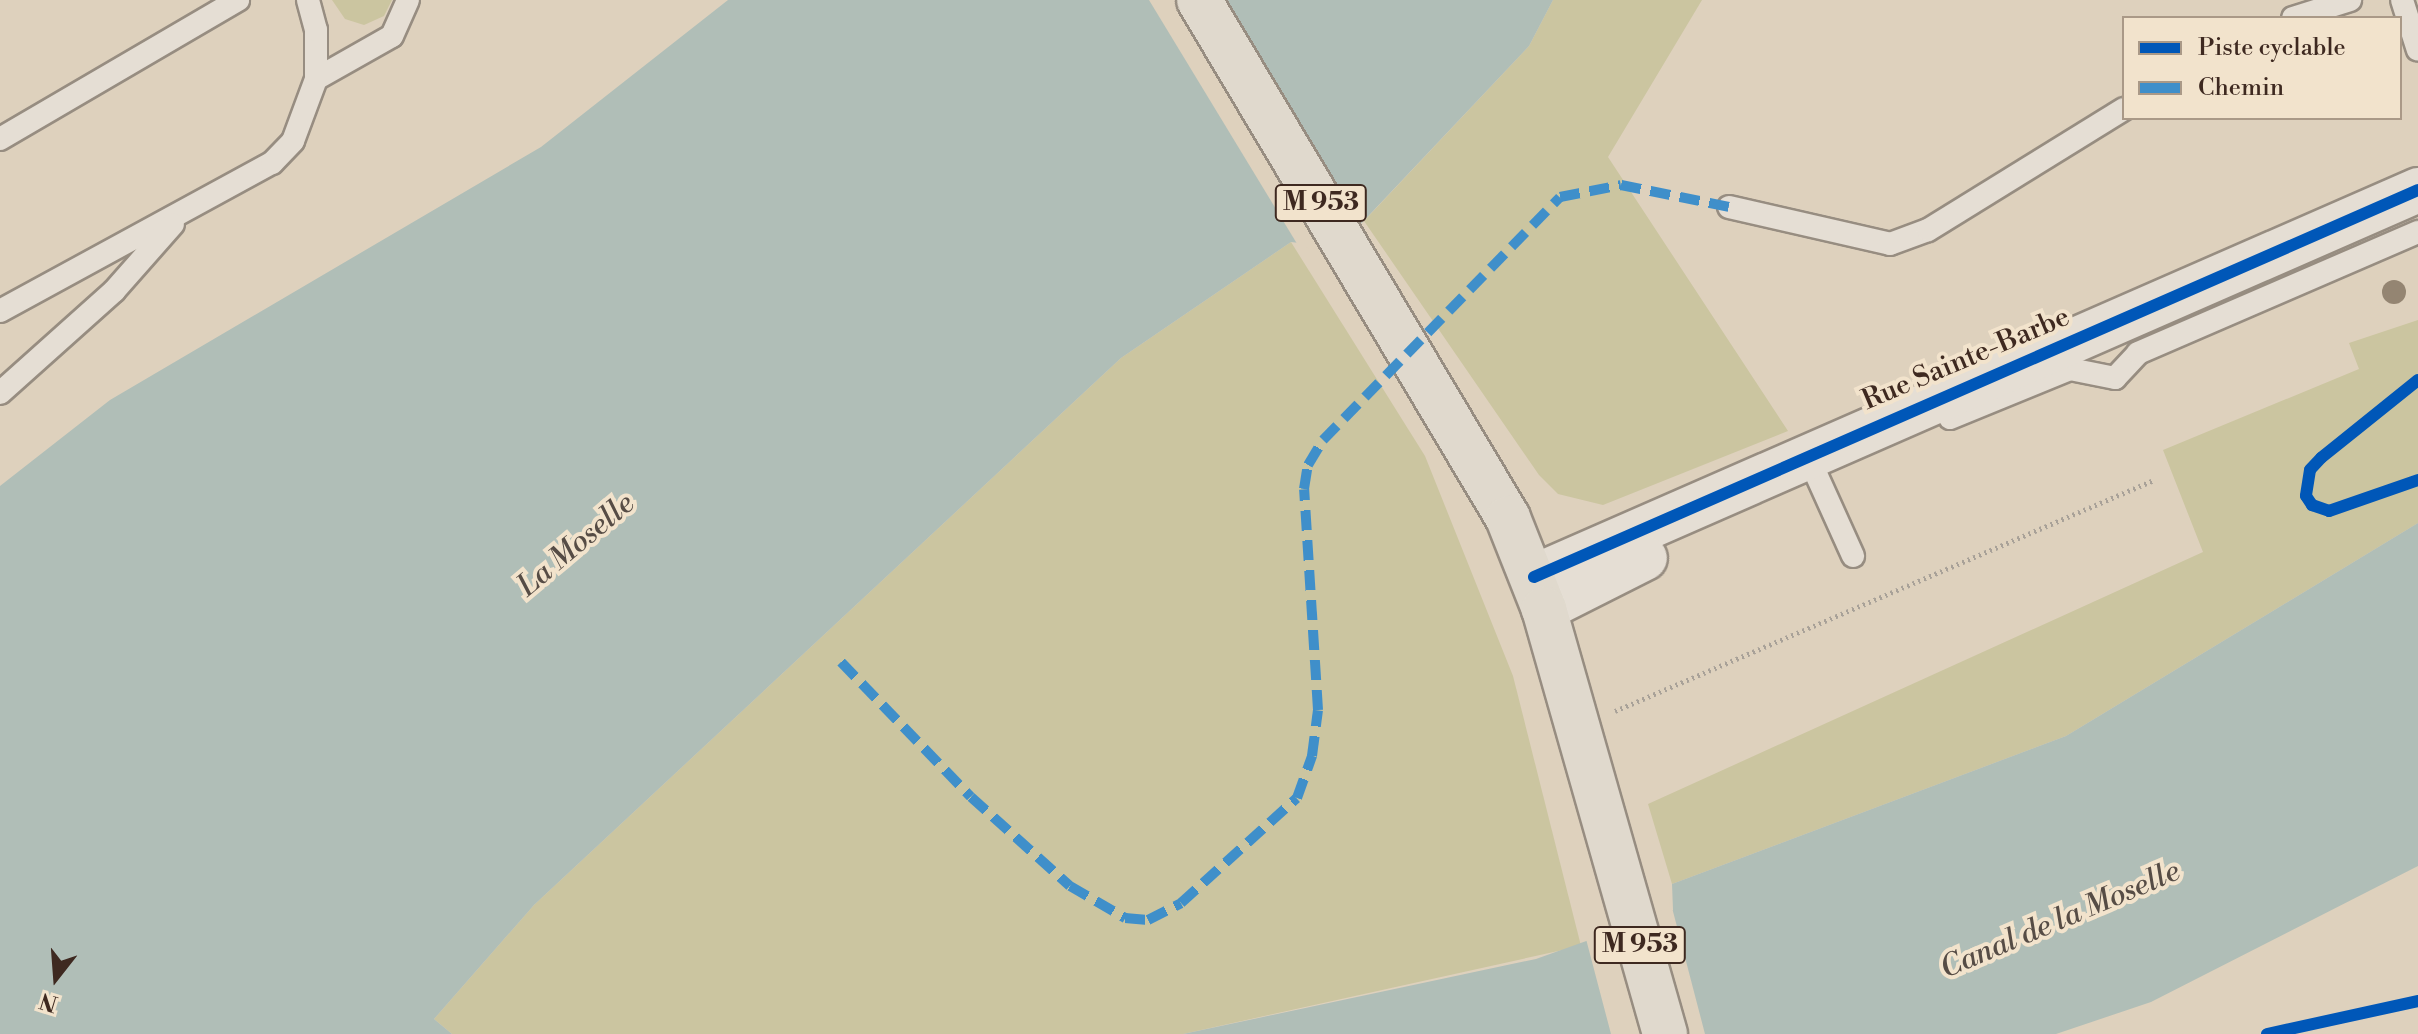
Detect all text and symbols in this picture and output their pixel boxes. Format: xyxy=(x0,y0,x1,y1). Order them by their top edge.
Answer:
legend xyxy=(2122,16,2402,120)
text: Piste cyclable xyxy=(2198,33,2346,63)
text: Chemin xyxy=(2198,73,2284,103)
road number: M 953 xyxy=(1273,181,1369,225)
street label: Rue Sainte-Barbe xyxy=(1857,300,2075,418)
water label: La Moselle xyxy=(510,486,642,604)
water label: Canal de la Moselle xyxy=(1935,853,2185,987)
road number: M 953 xyxy=(1592,923,1688,967)
north arrow xyxy=(16,938,96,1018)
text: N xyxy=(37,986,61,1017)

